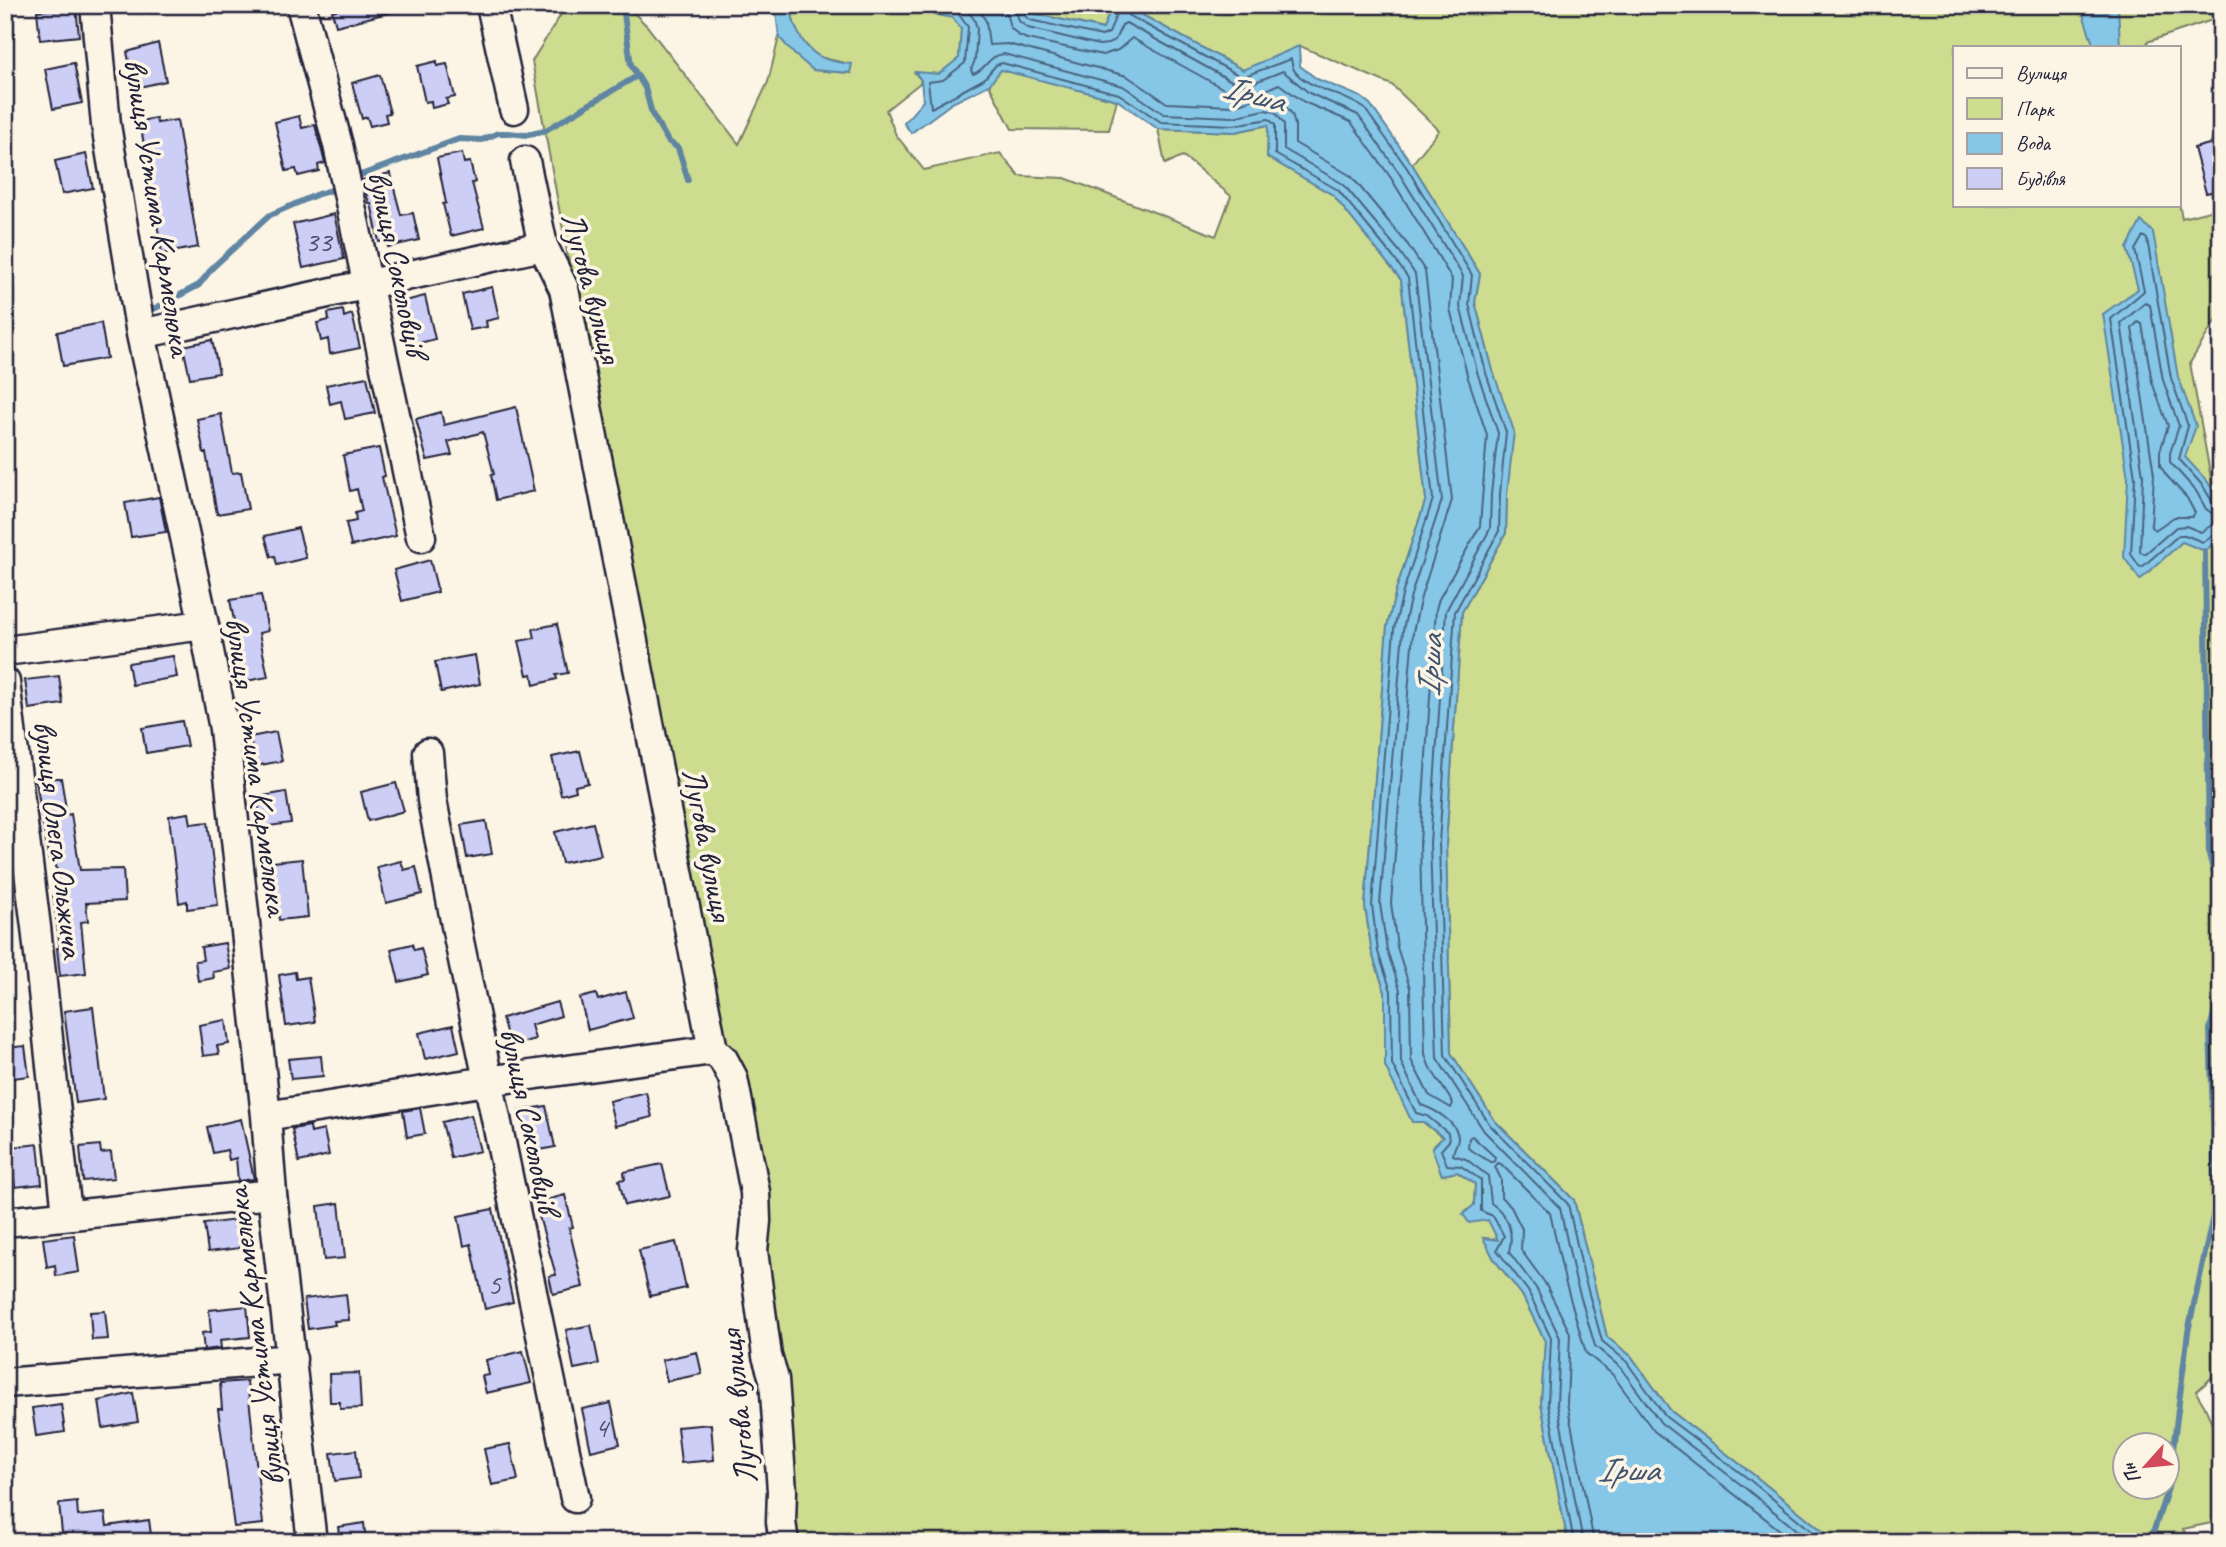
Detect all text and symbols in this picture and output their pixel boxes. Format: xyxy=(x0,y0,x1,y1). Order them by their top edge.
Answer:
legend xyxy=(1953,46,2180,206)
street label: вулиця Устима Кармелюка xyxy=(114,56,203,361)
text: Вулиця xyxy=(2016,60,2067,86)
water label: Ірша xyxy=(1218,64,1293,124)
text: Парк xyxy=(2016,96,2056,122)
text: Вода xyxy=(2016,130,2052,156)
text: Будівля xyxy=(2016,166,2066,192)
street label: вулиця Соколовців xyxy=(358,167,440,367)
street label: Лугова вулиця xyxy=(552,207,633,370)
house number: 33 xyxy=(305,222,334,260)
street label: вулиця Устима Кармелюка xyxy=(215,615,299,920)
water label: Ірша xyxy=(1405,630,1454,698)
street label: вулиця Олега Ольжича xyxy=(24,718,95,963)
street label: Лугова вулиця xyxy=(673,764,744,927)
street label: вулиця Соколовців xyxy=(490,1024,572,1224)
street label: вулиця Устима Кармелюка xyxy=(216,1183,294,1488)
house number: 5 xyxy=(487,1265,502,1303)
street label: Лугова вулиця xyxy=(709,1325,767,1486)
house number: 4 xyxy=(594,1408,610,1446)
north arrow xyxy=(2110,1432,2180,1502)
water label: Ірша xyxy=(1597,1447,1663,1492)
text: Пн xyxy=(2116,1458,2147,1488)

